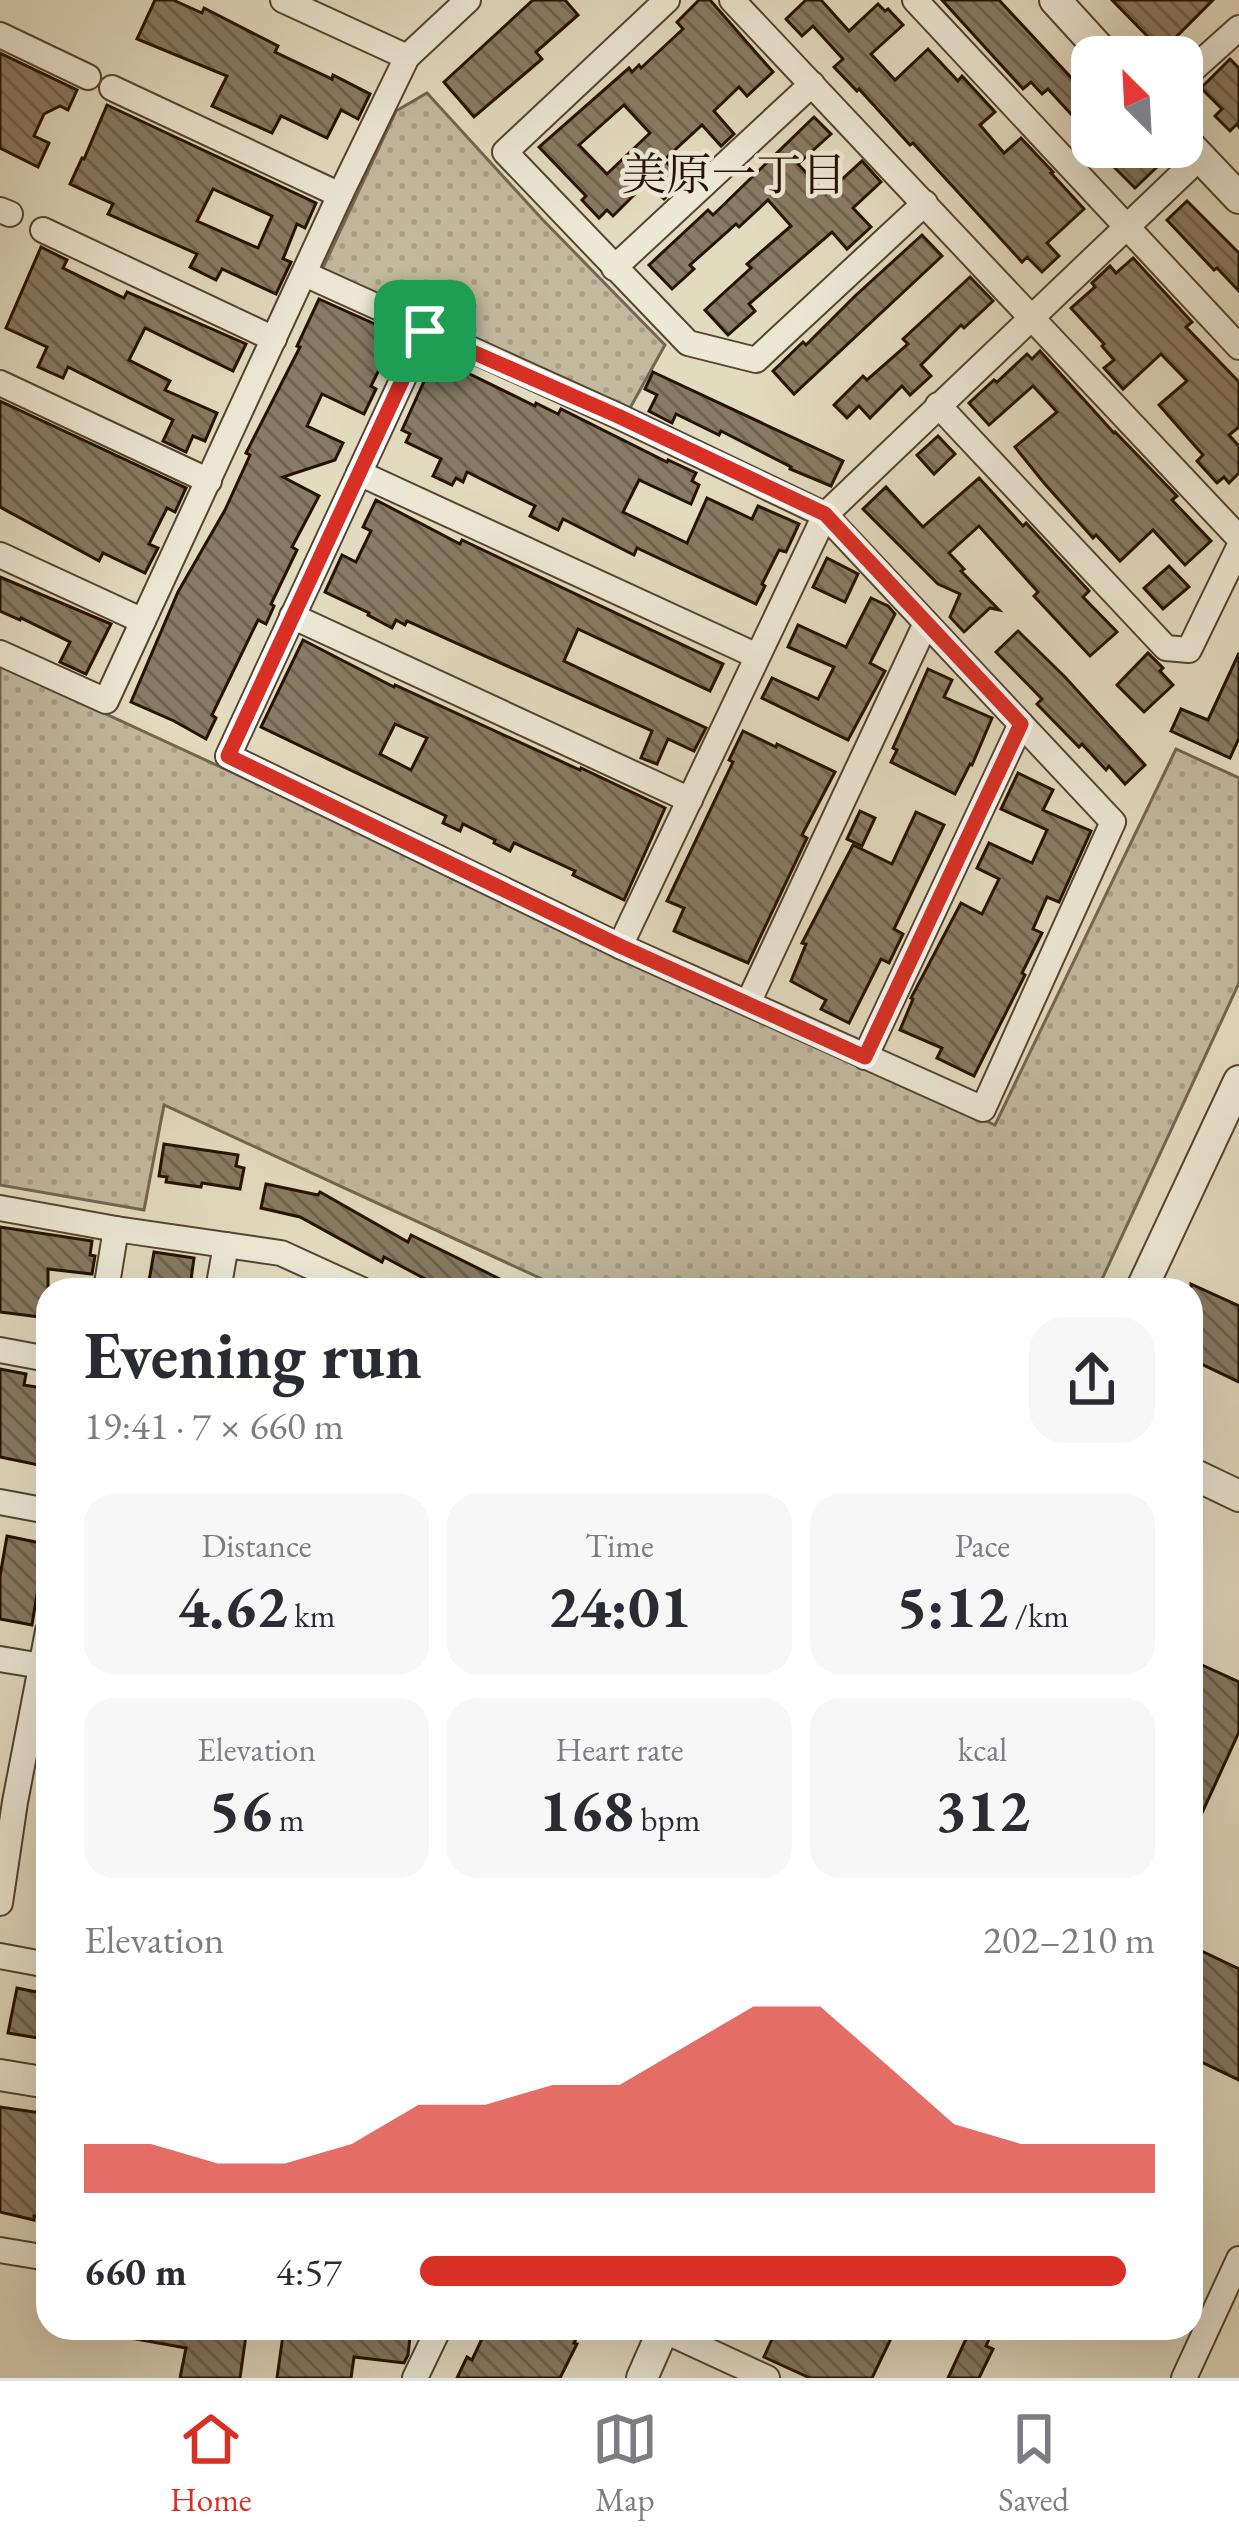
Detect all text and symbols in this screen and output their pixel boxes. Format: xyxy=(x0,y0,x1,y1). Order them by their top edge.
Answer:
north arrow xyxy=(1071,36,1203,168)
map controls xyxy=(1071,36,1203,168)
district label: 美原一丁目 xyxy=(621,145,847,203)
pin xyxy=(374,280,476,382)
icon: arrive xyxy=(392,298,458,364)
text: Evening run xyxy=(84,1312,422,1398)
button: share xyxy=(1029,1317,1155,1443)
text: 19:41 · 7 × 660 m xyxy=(84,1400,344,1451)
text: Distance xyxy=(201,1524,312,1567)
text: Time xyxy=(585,1524,654,1567)
text: Pace xyxy=(955,1524,1010,1567)
text: 4.62 xyxy=(178,1567,288,1645)
text: 24:01 xyxy=(548,1567,691,1645)
text: 5:12 xyxy=(896,1567,1008,1645)
text: km xyxy=(288,1594,335,1637)
text: /km xyxy=(1008,1594,1069,1637)
text: Elevation xyxy=(197,1728,316,1771)
text: Heart rate xyxy=(555,1728,684,1771)
text: kcal xyxy=(958,1728,1007,1771)
text: 56 xyxy=(209,1771,272,1849)
text: 168 xyxy=(539,1771,634,1849)
text: 312 xyxy=(935,1771,1030,1849)
text: m xyxy=(272,1798,304,1841)
text: bpm xyxy=(634,1798,700,1841)
text: Elevation xyxy=(84,1914,224,1965)
text: 202–210 m xyxy=(983,1914,1155,1965)
text: 660 m xyxy=(84,2246,187,2297)
text: 4:57 xyxy=(276,2246,342,2297)
tab: Home xyxy=(170,2406,252,2521)
tab: Map xyxy=(592,2406,658,2521)
tab: Saved xyxy=(998,2406,1069,2521)

